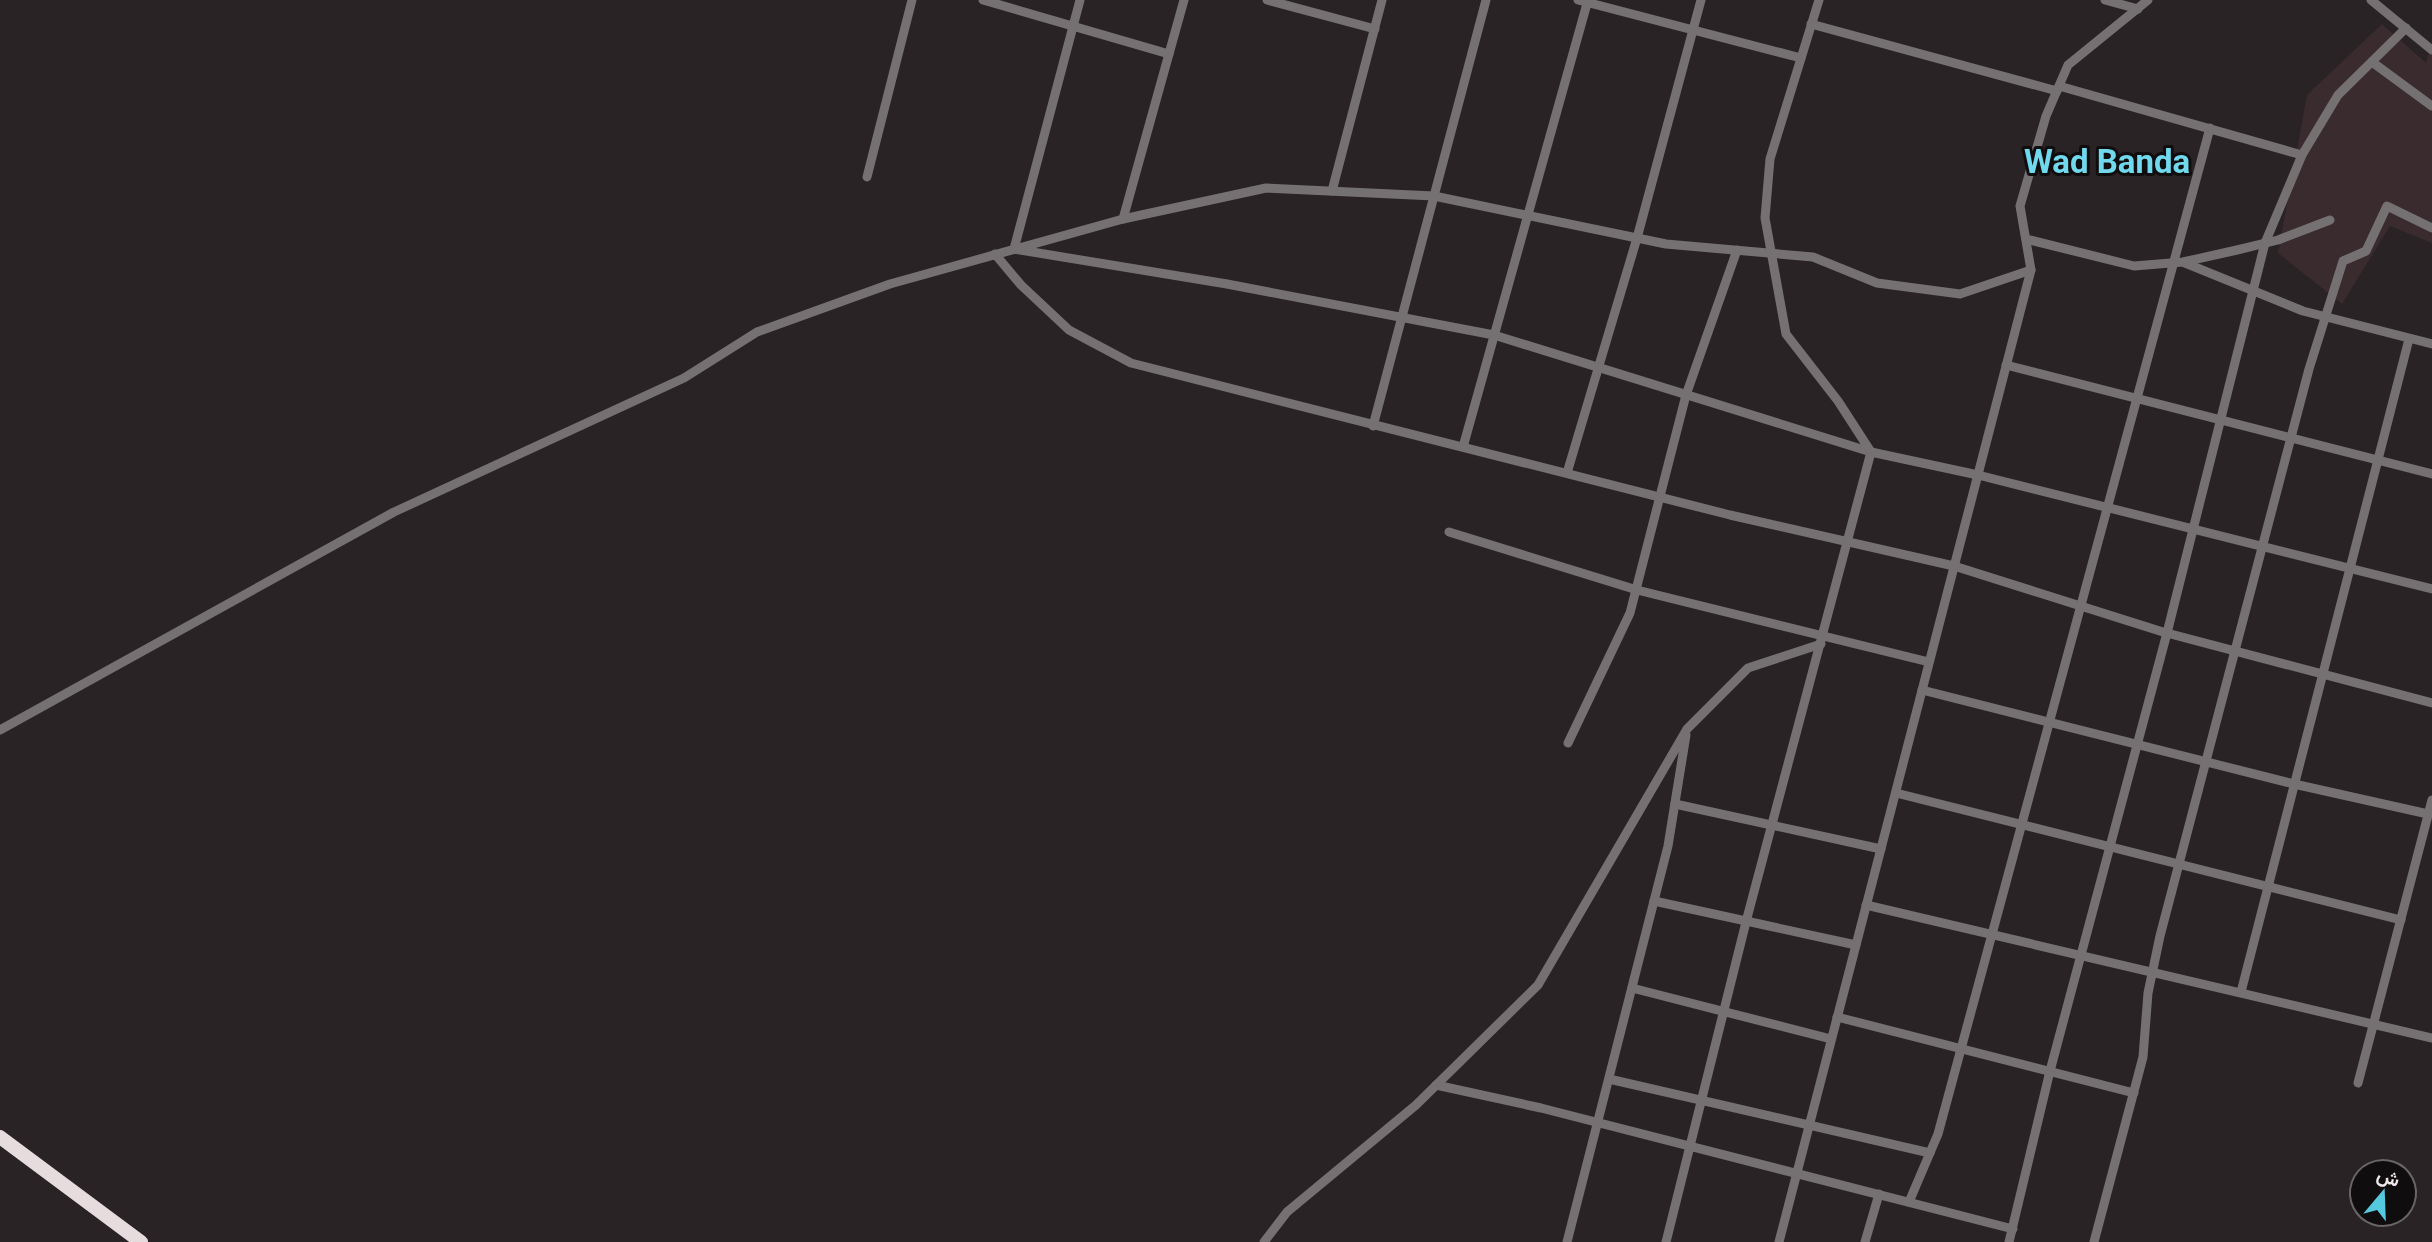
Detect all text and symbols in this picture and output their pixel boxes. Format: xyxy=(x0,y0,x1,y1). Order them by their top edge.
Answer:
district label: Wad Banda xyxy=(2024,142,2190,181)
north arrow xyxy=(2348,1158,2418,1228)
text: ش xyxy=(2374,1163,2403,1192)

